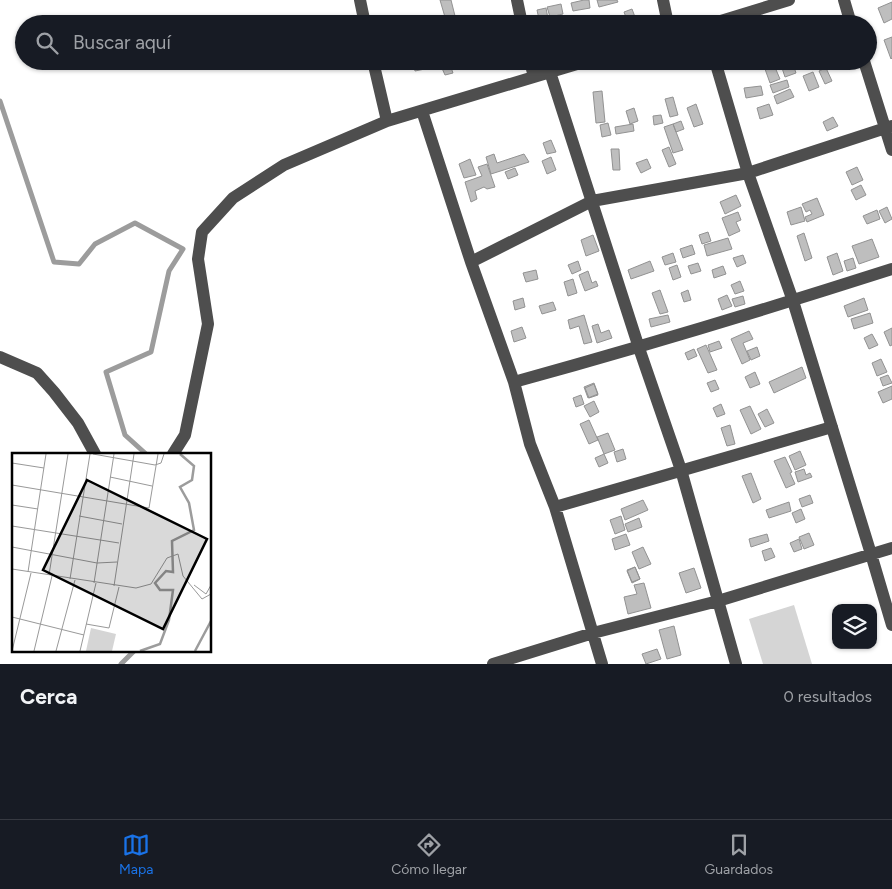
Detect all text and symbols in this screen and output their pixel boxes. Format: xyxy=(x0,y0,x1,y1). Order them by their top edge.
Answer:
search box xyxy=(15,15,877,70)
icon: search xyxy=(33,29,61,57)
text: Buscar aquí xyxy=(73,31,171,54)
inset map xyxy=(12,453,211,652)
map controls xyxy=(832,604,877,649)
button: layers xyxy=(832,604,877,649)
text: Cerca xyxy=(20,684,77,709)
text: 0 resultados xyxy=(783,687,872,706)
tab: Mapa xyxy=(119,831,153,878)
tab: Cómo llegar xyxy=(391,831,467,878)
tab: Guardados xyxy=(705,831,773,878)

